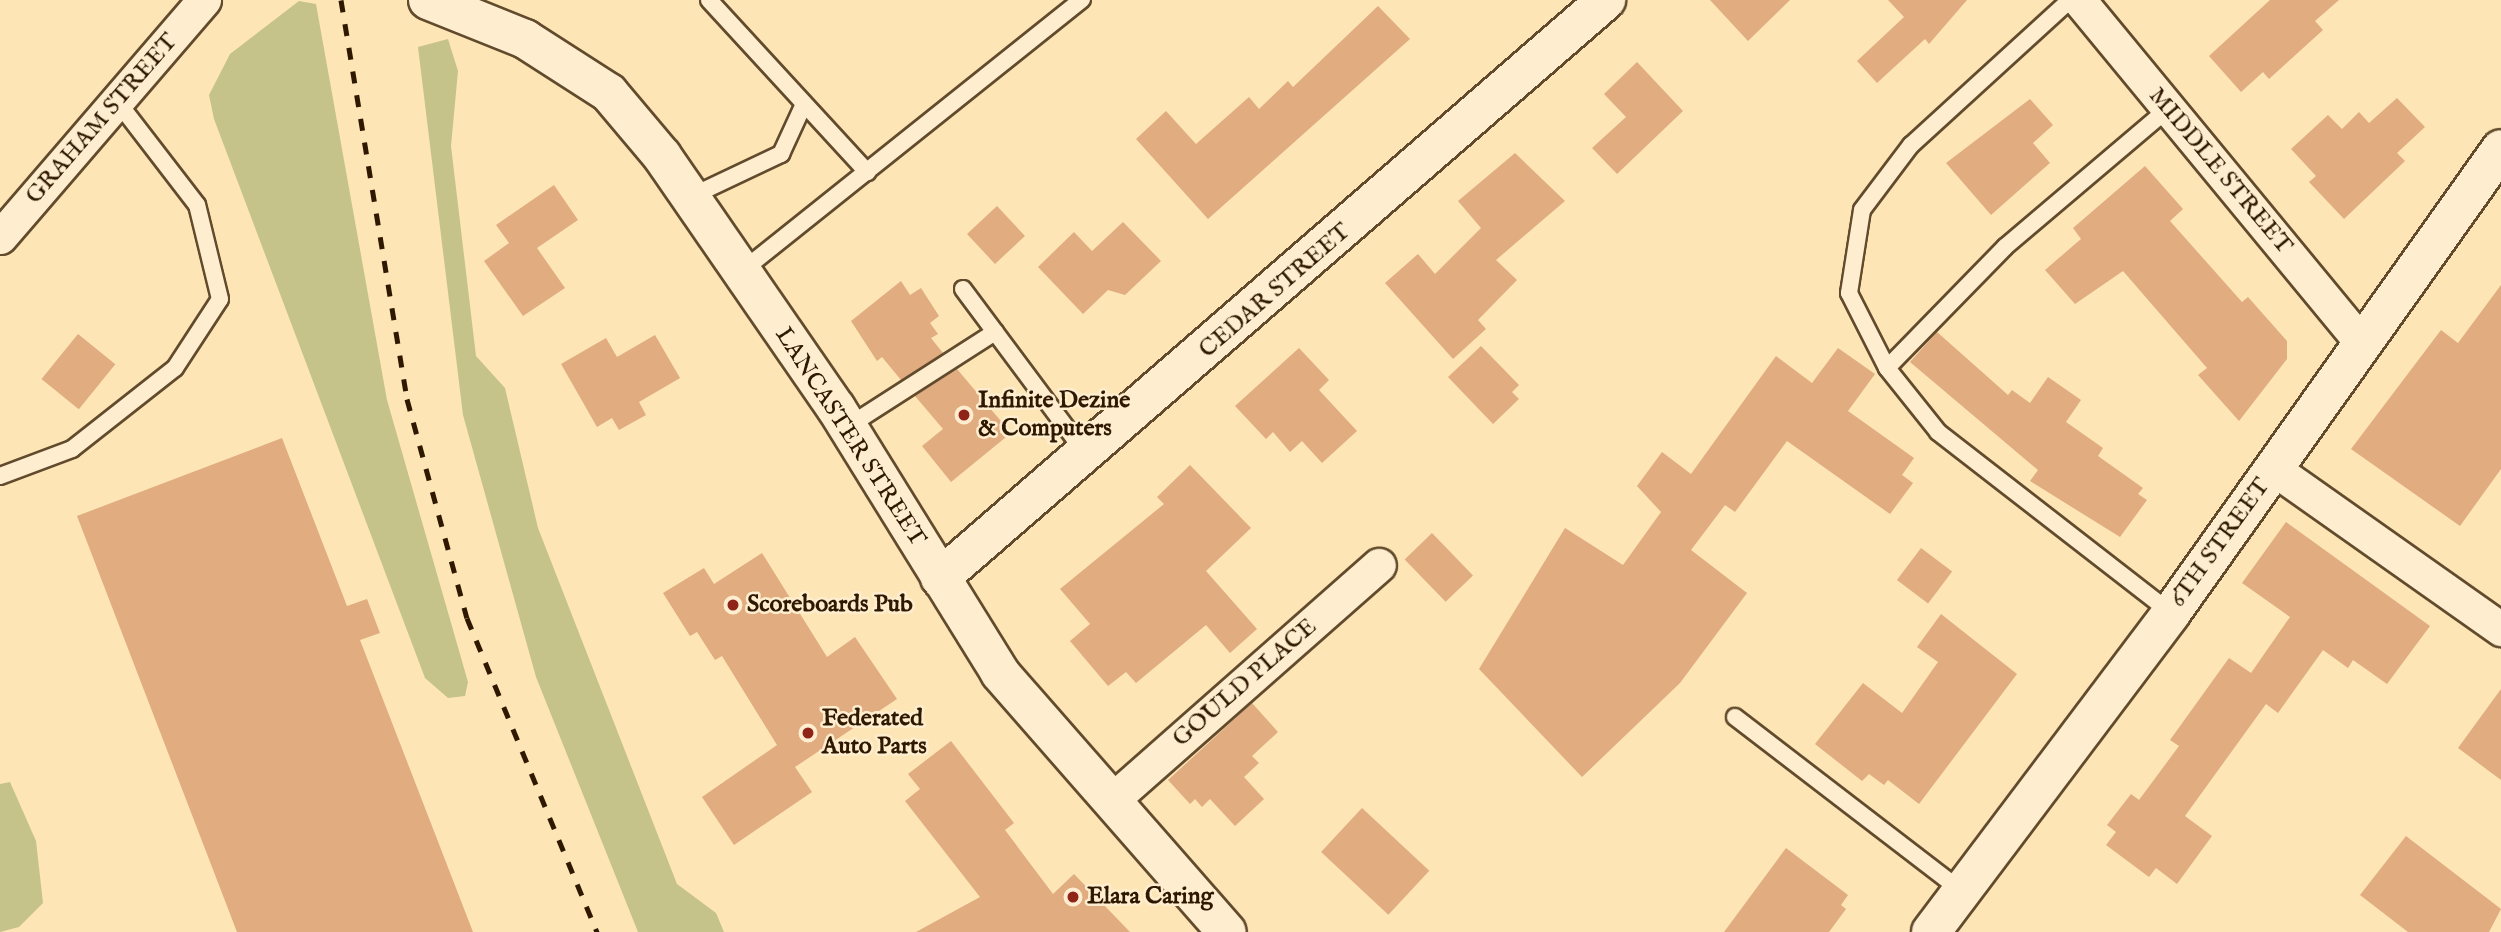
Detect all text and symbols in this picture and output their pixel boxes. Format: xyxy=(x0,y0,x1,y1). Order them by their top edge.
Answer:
street label: GRAHAM STREET xyxy=(20,28,184,210)
street label: MIDDLE STREET xyxy=(2142,82,2298,260)
street label: CEDAR STREET xyxy=(1194,218,1356,364)
street label: LANCASTER STREET xyxy=(768,322,932,552)
place label: Infinite Dezine & Computers xyxy=(978,387,1130,443)
marker: Infinite Dezine & Computers xyxy=(956,407,972,423)
street label: 6TH STREET xyxy=(2164,473,2276,613)
place label: Scoreboards Pub xyxy=(747,591,913,619)
marker: Scoreboards Pub xyxy=(725,597,741,613)
street label: GOULD PLACE xyxy=(1167,613,1323,753)
place label: Federated Auto Parts xyxy=(822,705,927,761)
marker: Federated Auto Parts xyxy=(800,725,816,741)
place label: Elara Caring xyxy=(1087,883,1214,911)
marker: Elara Caring xyxy=(1065,889,1081,905)

